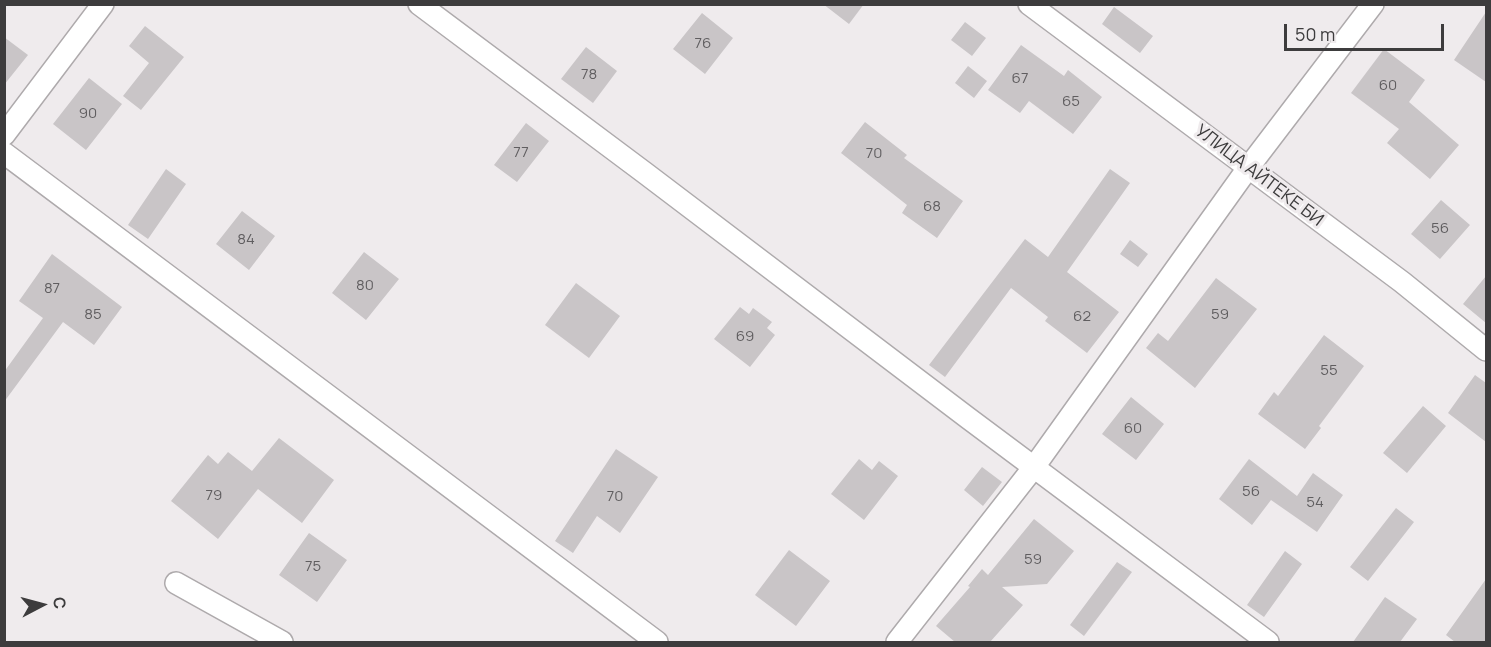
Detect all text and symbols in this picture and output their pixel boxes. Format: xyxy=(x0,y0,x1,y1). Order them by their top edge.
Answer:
scale bar xyxy=(1287,12,1448,50)
text: 50 m xyxy=(1295,22,1335,46)
house number: 76 xyxy=(695,35,711,53)
house number: 78 xyxy=(581,66,597,84)
house number: 67 xyxy=(1012,70,1028,88)
house number: 60 xyxy=(1379,77,1397,95)
house number: 65 xyxy=(1062,93,1080,111)
house number: 90 xyxy=(79,105,97,123)
street label: УЛИЦА АЙТЕКЕ БИ xyxy=(1191,121,1327,231)
house number: 77 xyxy=(513,144,529,162)
house number: 70 xyxy=(866,145,882,163)
house number: 68 xyxy=(923,198,941,216)
house number: 56 xyxy=(1431,220,1449,238)
house number: 84 xyxy=(237,231,255,249)
house number: 80 xyxy=(356,277,374,295)
house number: 87 xyxy=(44,280,60,298)
house number: 85 xyxy=(84,306,102,324)
house number: 59 xyxy=(1211,306,1229,324)
house number: 62 xyxy=(1073,308,1091,326)
house number: 69 xyxy=(736,328,754,346)
house number: 55 xyxy=(1320,362,1338,380)
house number: 60 xyxy=(1124,420,1142,438)
house number: 56 xyxy=(1242,483,1260,501)
house number: 79 xyxy=(206,487,222,505)
house number: 70 xyxy=(607,488,623,506)
house number: 54 xyxy=(1306,494,1324,512)
house number: 59 xyxy=(1024,551,1042,569)
house number: 75 xyxy=(305,558,321,576)
north arrow xyxy=(12,575,72,635)
text: С xyxy=(48,596,71,610)

